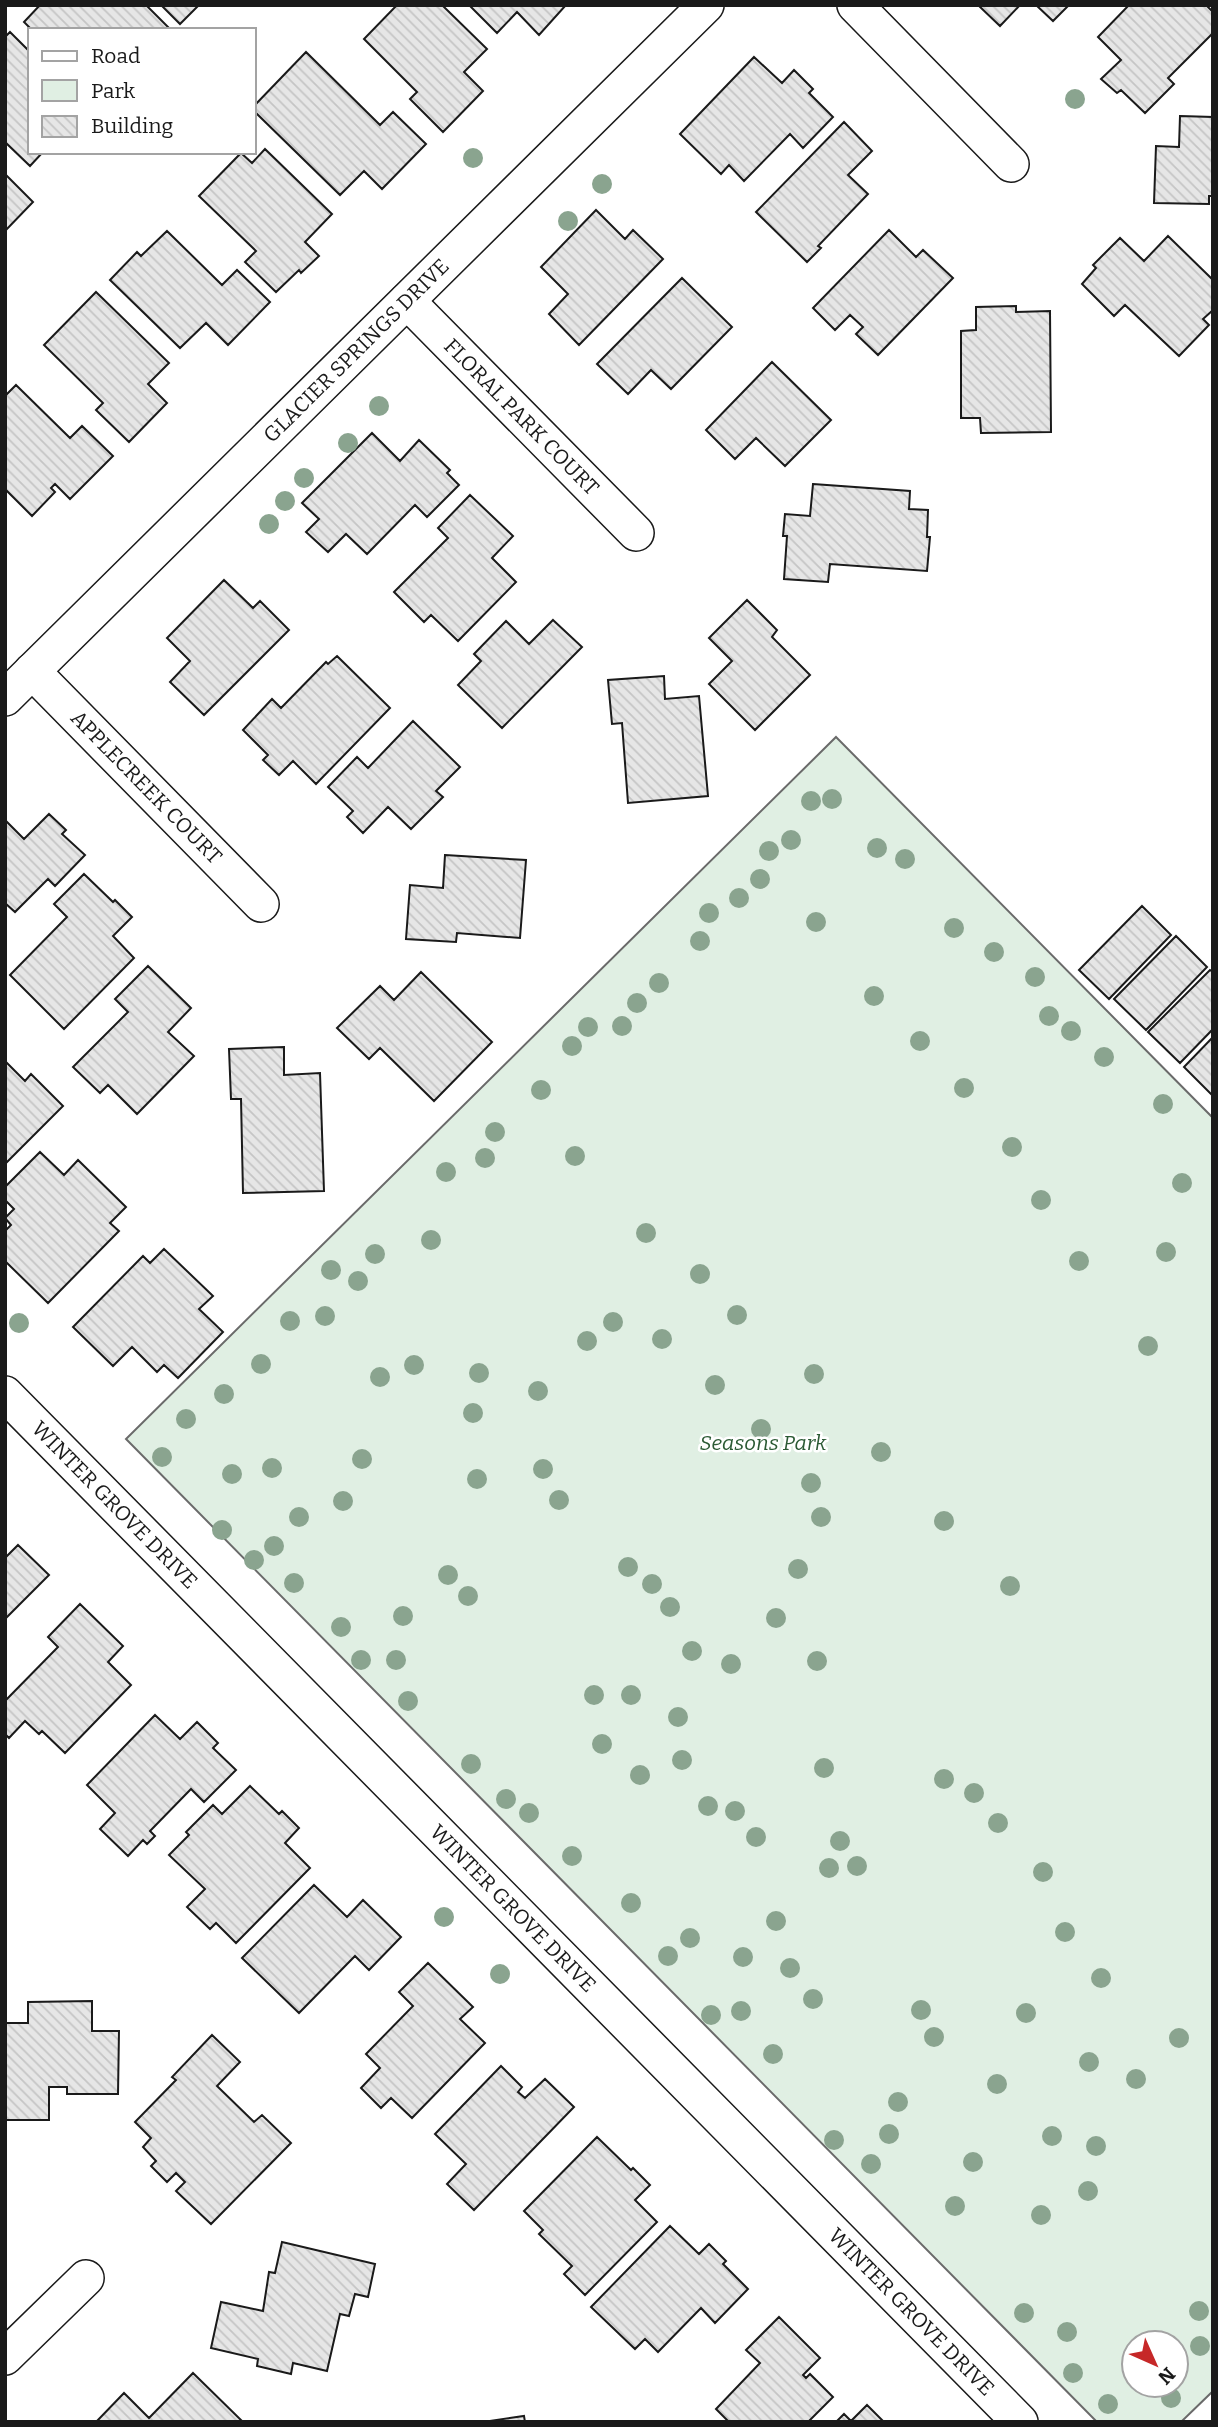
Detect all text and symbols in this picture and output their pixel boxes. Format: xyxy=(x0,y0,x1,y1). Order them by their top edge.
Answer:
legend xyxy=(28,28,256,154)
text: Road xyxy=(91,43,140,69)
text: Park xyxy=(91,78,135,104)
text: Building xyxy=(91,113,174,139)
street label: GLACIER SPRINGS DRIVE xyxy=(258,253,455,448)
street label: FLORAL PARK COURT xyxy=(439,333,604,501)
street label: APPLECREEK COURT xyxy=(65,705,227,869)
street label: WINTER GROVE DRIVE xyxy=(26,1416,203,1594)
park label: Seasons Park xyxy=(700,1430,827,1456)
street label: WINTER GROVE DRIVE xyxy=(425,1819,601,1998)
street label: WINTER GROVE DRIVE xyxy=(823,2223,1000,2401)
north arrow xyxy=(1120,2329,1190,2399)
text: N xyxy=(1153,2362,1180,2389)

